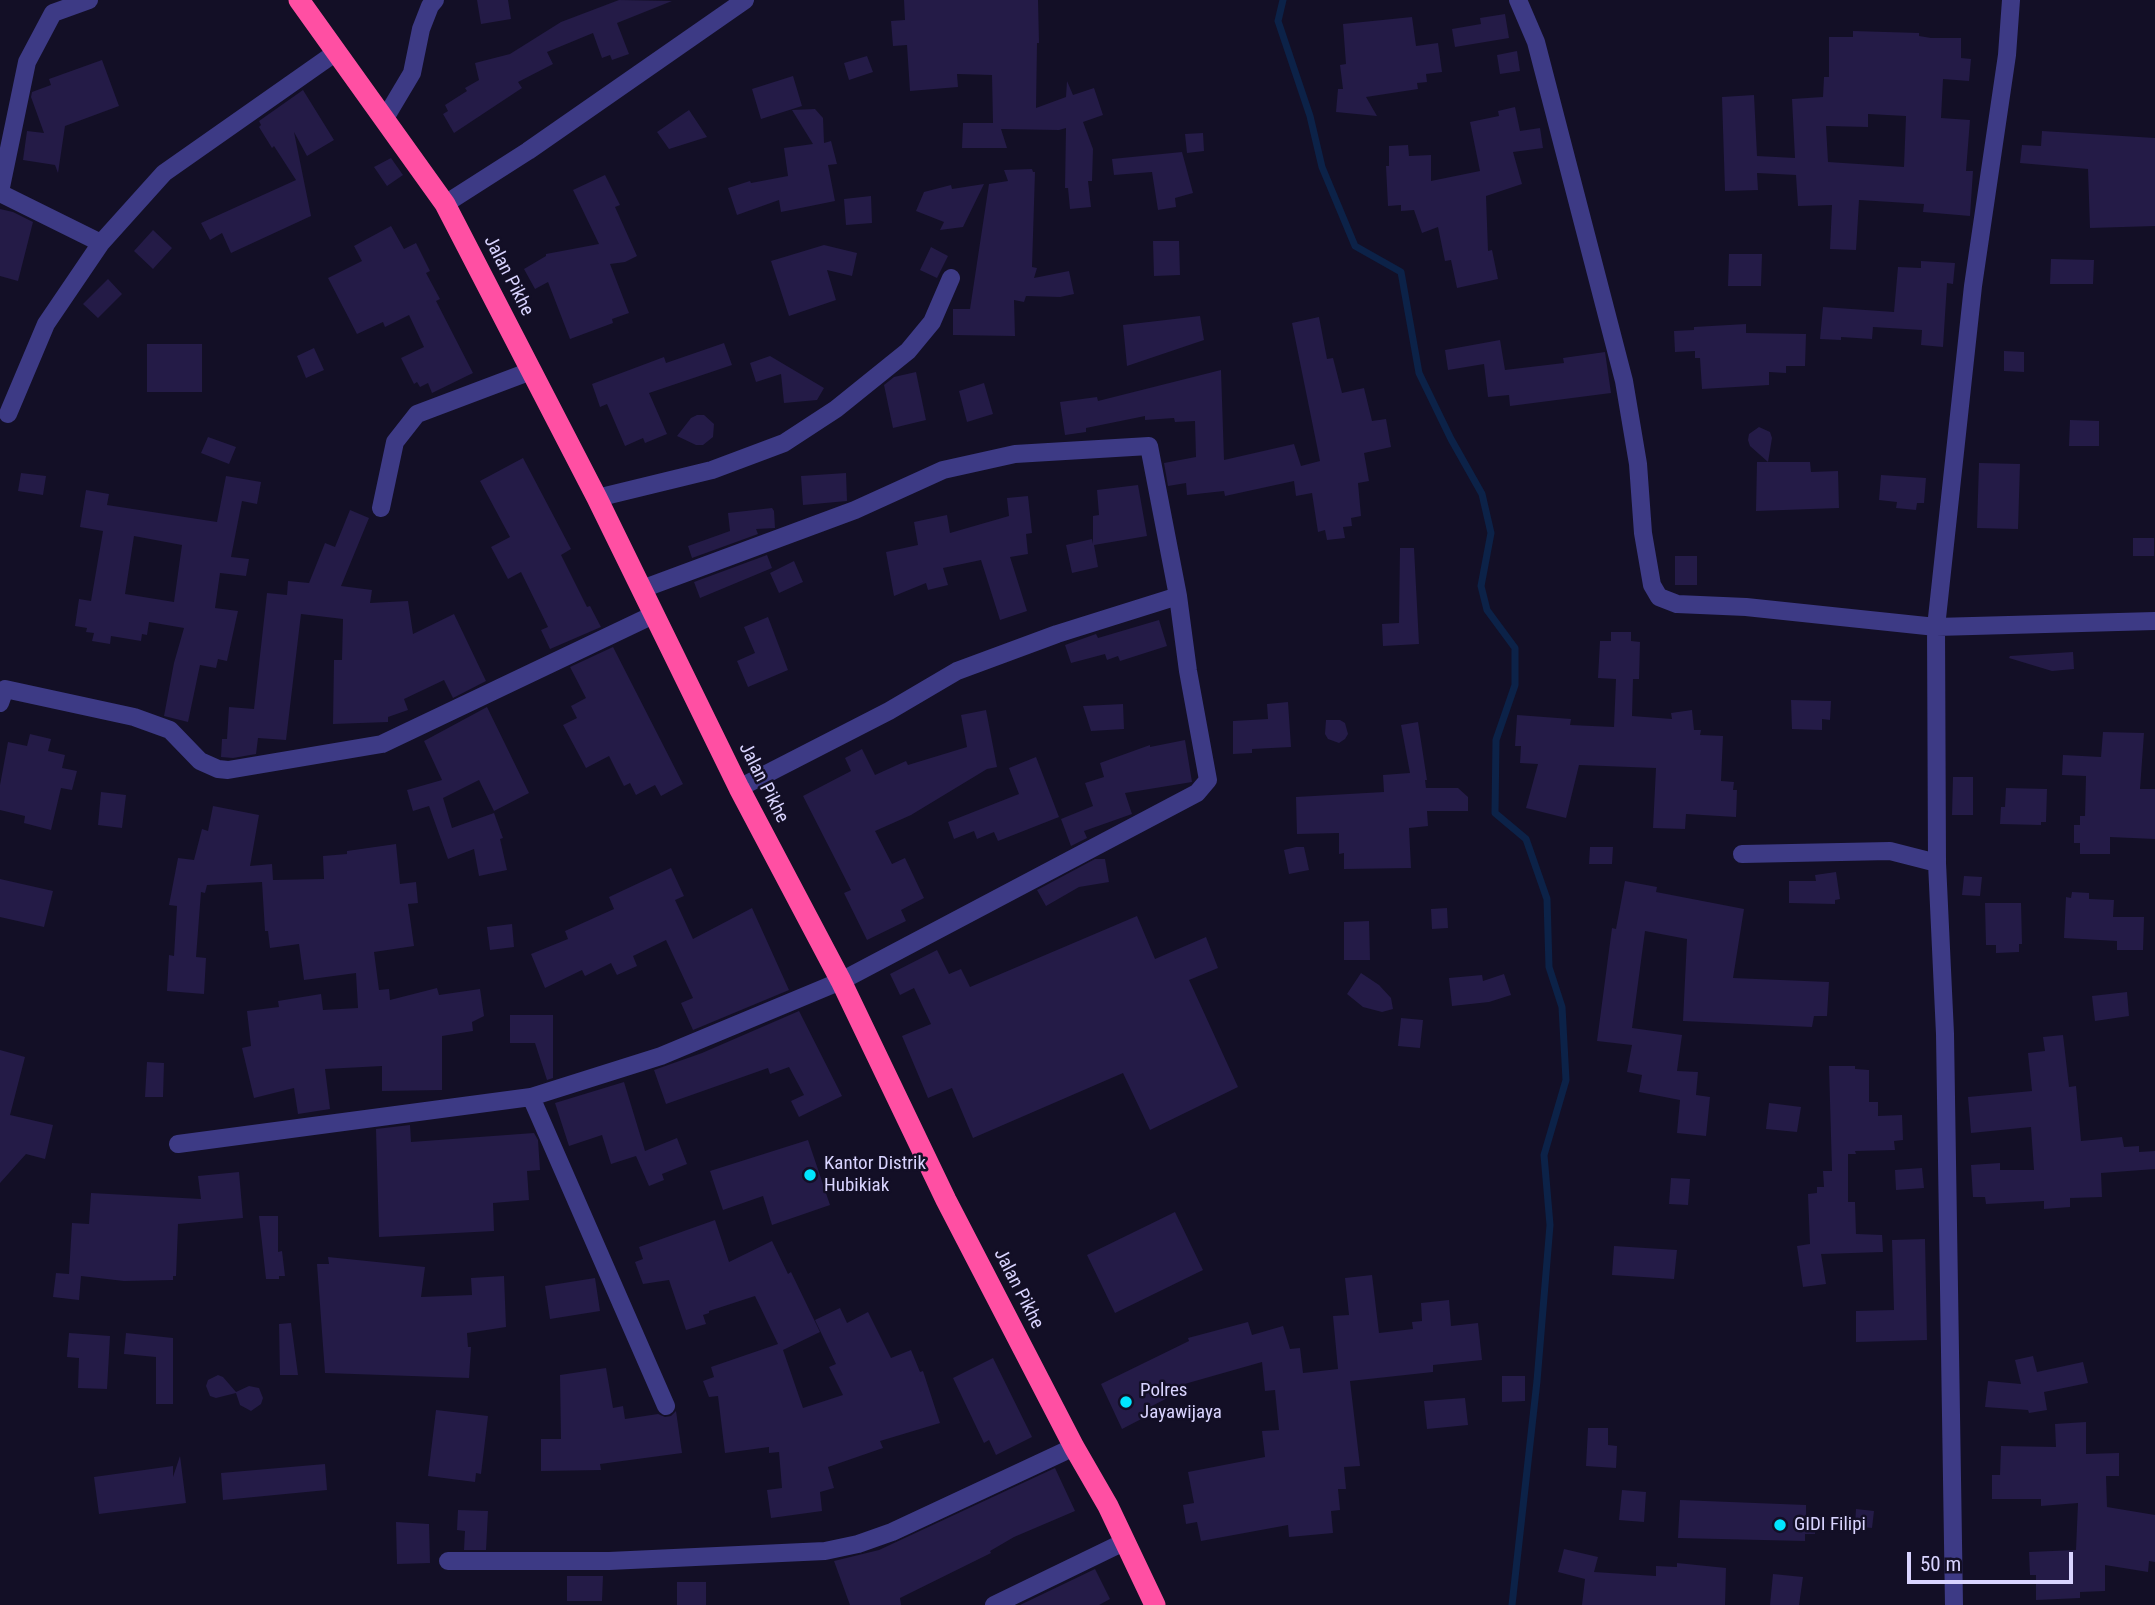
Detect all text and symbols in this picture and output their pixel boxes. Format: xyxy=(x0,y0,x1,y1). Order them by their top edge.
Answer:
street label: Jalan Pikhe xyxy=(478,232,538,320)
street label: Jalan Pikhe xyxy=(733,739,793,827)
place label: Kantor Distrik Hubikiak xyxy=(824,1153,926,1197)
marker: Kantor Distrik Hubikiak xyxy=(802,1167,818,1183)
street label: Jalan Pikhe xyxy=(988,1245,1048,1333)
place label: Polres Jayawijaya xyxy=(1140,1380,1222,1424)
marker: Polres Jayawijaya xyxy=(1118,1394,1134,1410)
place label: GIDI Filipi xyxy=(1794,1514,1866,1536)
marker: GIDI Filipi xyxy=(1772,1517,1788,1533)
scale bar xyxy=(1910,1538,2076,1582)
text: 50 m xyxy=(1920,1552,1961,1576)

